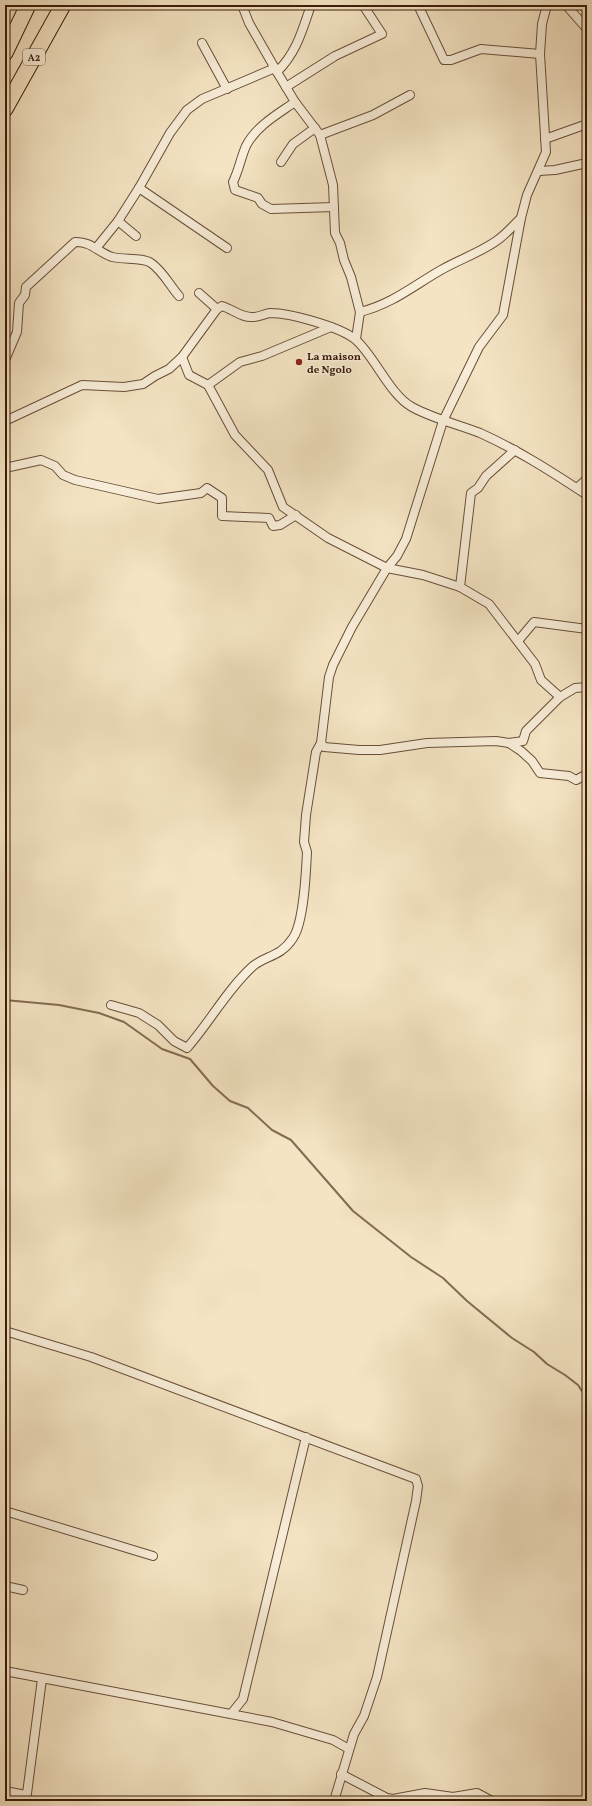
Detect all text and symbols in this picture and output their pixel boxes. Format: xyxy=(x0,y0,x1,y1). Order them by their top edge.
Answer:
road number: A2 xyxy=(23,49,45,65)
place label: La maison de Ngolo xyxy=(307,350,361,378)
marker: La maison de Ngolo xyxy=(294,357,304,367)

